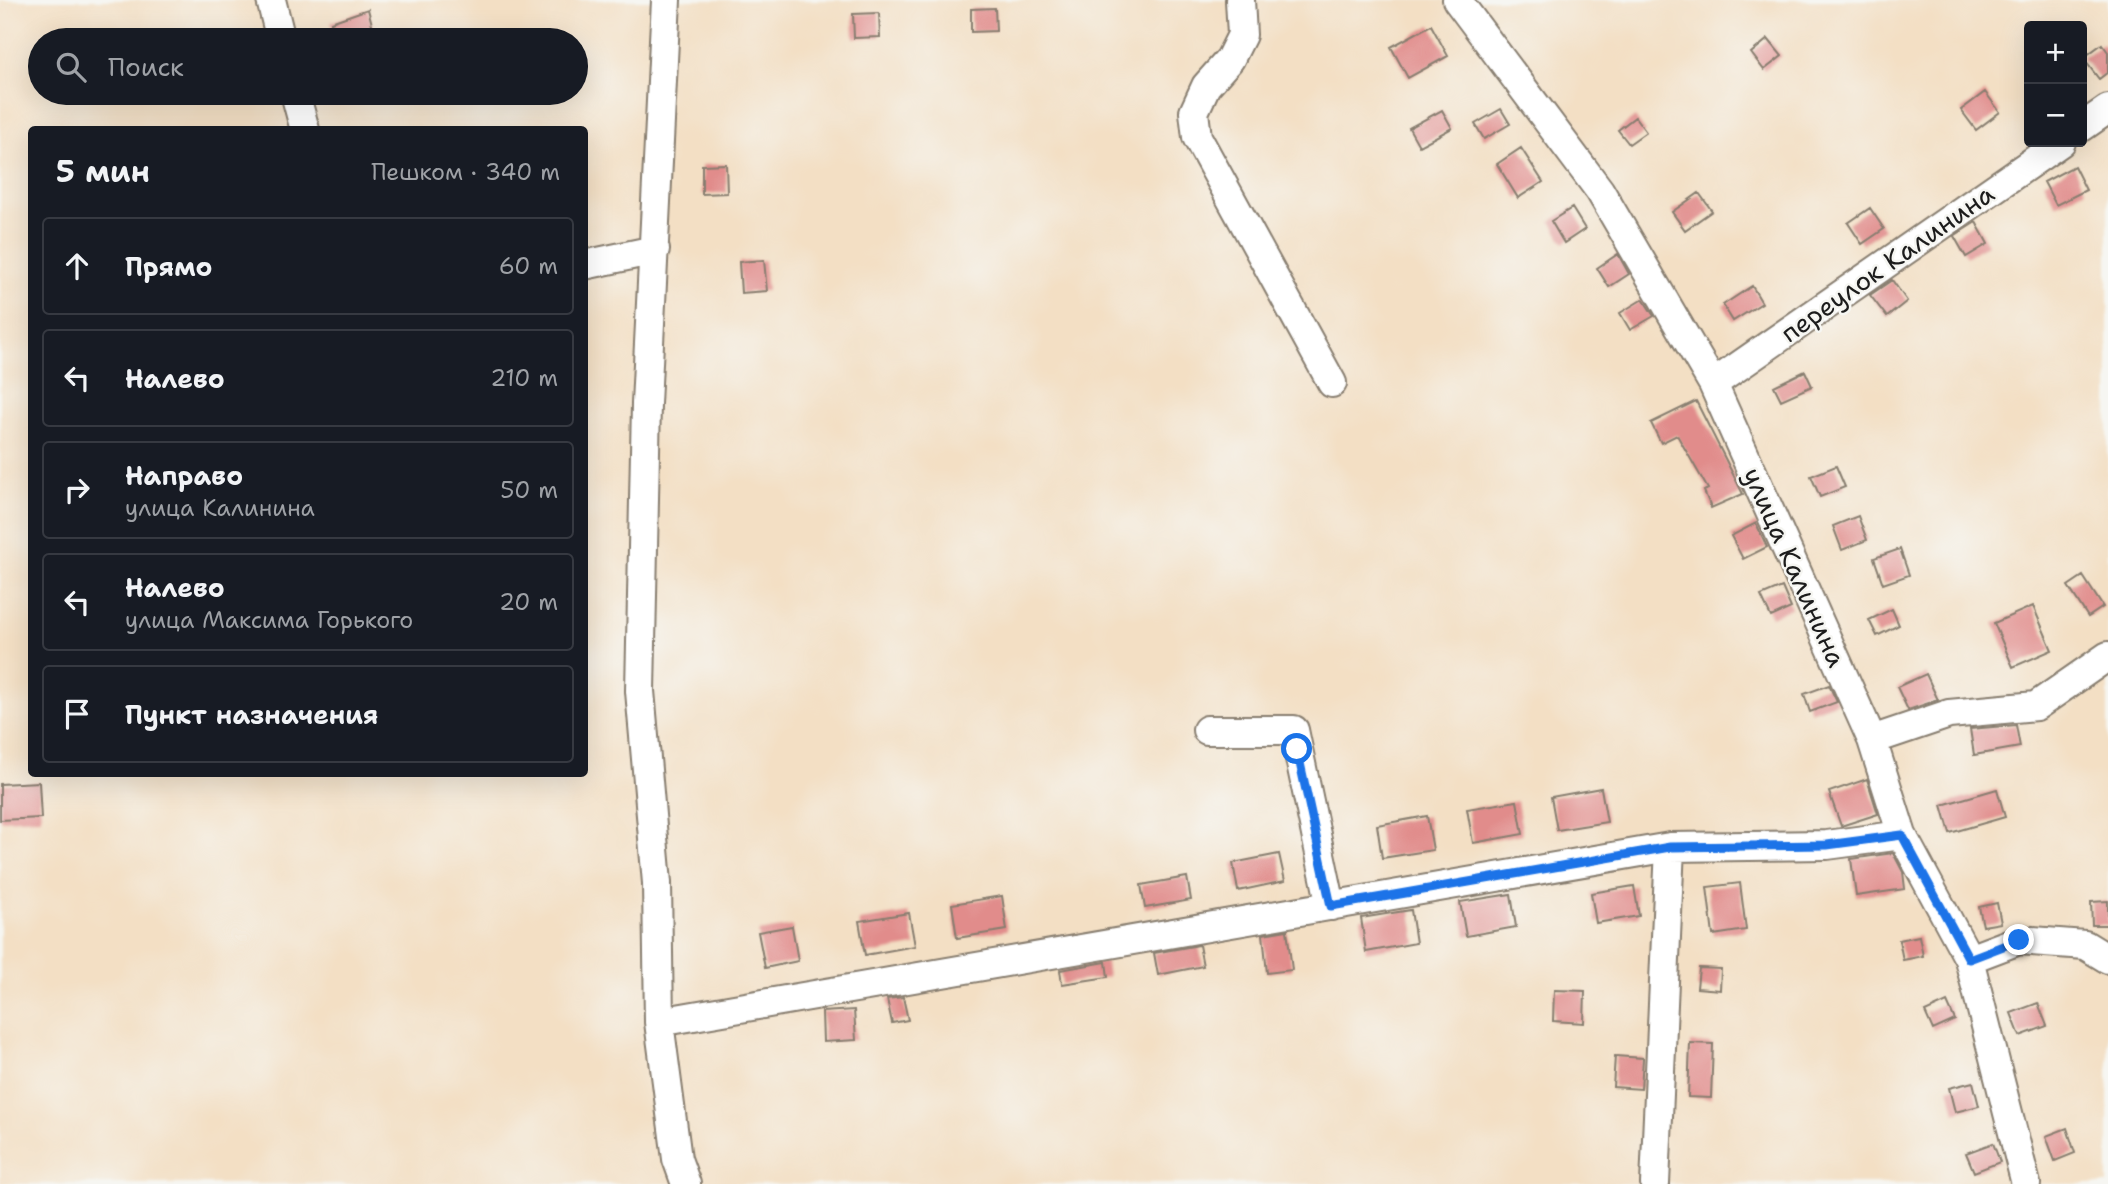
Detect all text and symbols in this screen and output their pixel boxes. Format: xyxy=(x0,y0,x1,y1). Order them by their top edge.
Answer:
map controls xyxy=(2024,21,2087,147)
button: + xyxy=(2024,21,2087,84)
search box xyxy=(28,28,588,105)
icon: search xyxy=(52,48,90,86)
text: Поиск xyxy=(108,49,184,84)
button: − xyxy=(2024,84,2087,147)
text: 5 мин xyxy=(56,151,150,192)
text: Пешком · 340 m xyxy=(371,157,560,187)
street label: переулок Калинина xyxy=(1773,176,2001,350)
icon: ahead xyxy=(58,247,96,285)
text: Прямо xyxy=(125,249,213,284)
text: 60 m xyxy=(499,251,558,281)
icon: left xyxy=(58,359,96,397)
text: Налево xyxy=(125,361,225,396)
text: 210 m xyxy=(490,363,558,393)
text: Направо xyxy=(125,458,243,493)
street label: улица Калинина xyxy=(1735,462,1855,672)
icon: right xyxy=(58,471,96,509)
text: 50 m xyxy=(500,475,558,505)
text: улица Калинина xyxy=(125,493,315,523)
text: Налево xyxy=(125,570,225,605)
icon: left xyxy=(58,583,96,621)
text: 20 m xyxy=(499,587,558,617)
text: улица Максима Горького xyxy=(125,605,413,635)
icon: arrive xyxy=(58,695,96,733)
text: Пункт назначения xyxy=(125,697,378,732)
route start xyxy=(1281,733,1312,764)
route end xyxy=(2003,924,2034,955)

